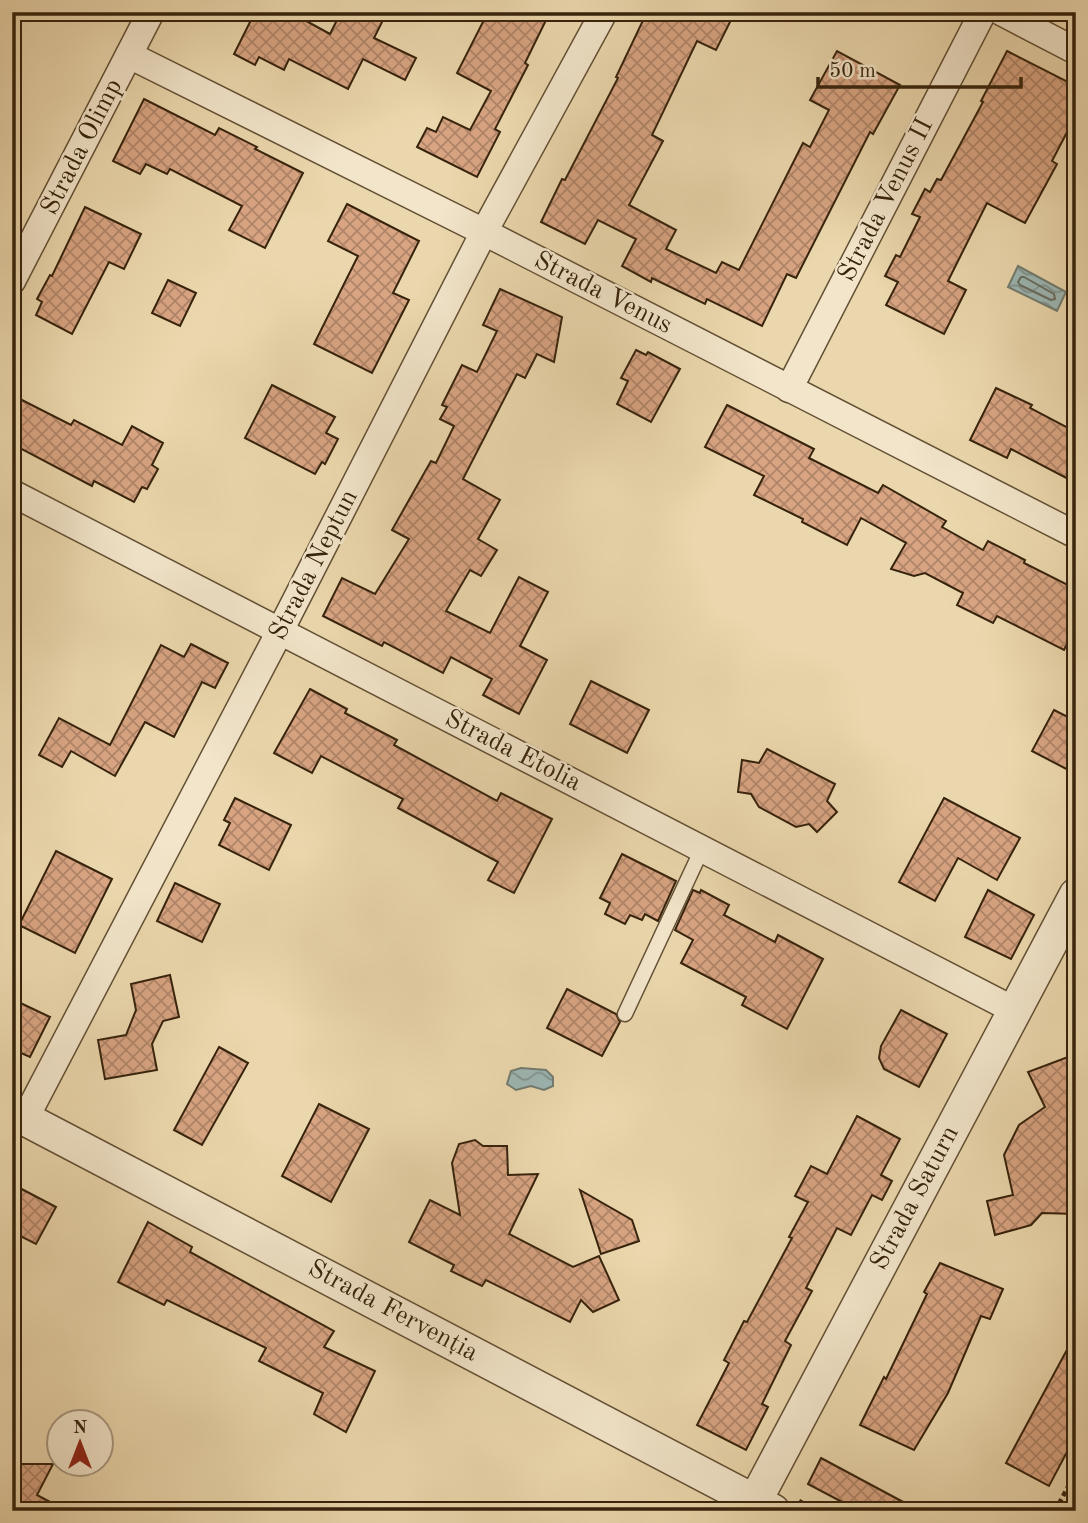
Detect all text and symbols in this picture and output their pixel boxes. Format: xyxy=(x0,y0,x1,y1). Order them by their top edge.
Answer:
scale bar xyxy=(818,46,1021,90)
text: 50 m xyxy=(829,61,876,82)
street label: Strada Olimp xyxy=(37,75,127,219)
street label: Strada Venus II xyxy=(834,114,938,286)
street label: Strada Venus xyxy=(530,247,676,339)
street label: Strada Neptun xyxy=(265,486,363,644)
street label: Strada Etolia xyxy=(441,706,586,797)
street label: Strada Saturn xyxy=(866,1122,964,1274)
street label: Strada Fervenția xyxy=(304,1255,482,1367)
north arrow xyxy=(46,1408,116,1478)
text: N xyxy=(73,1419,88,1438)

